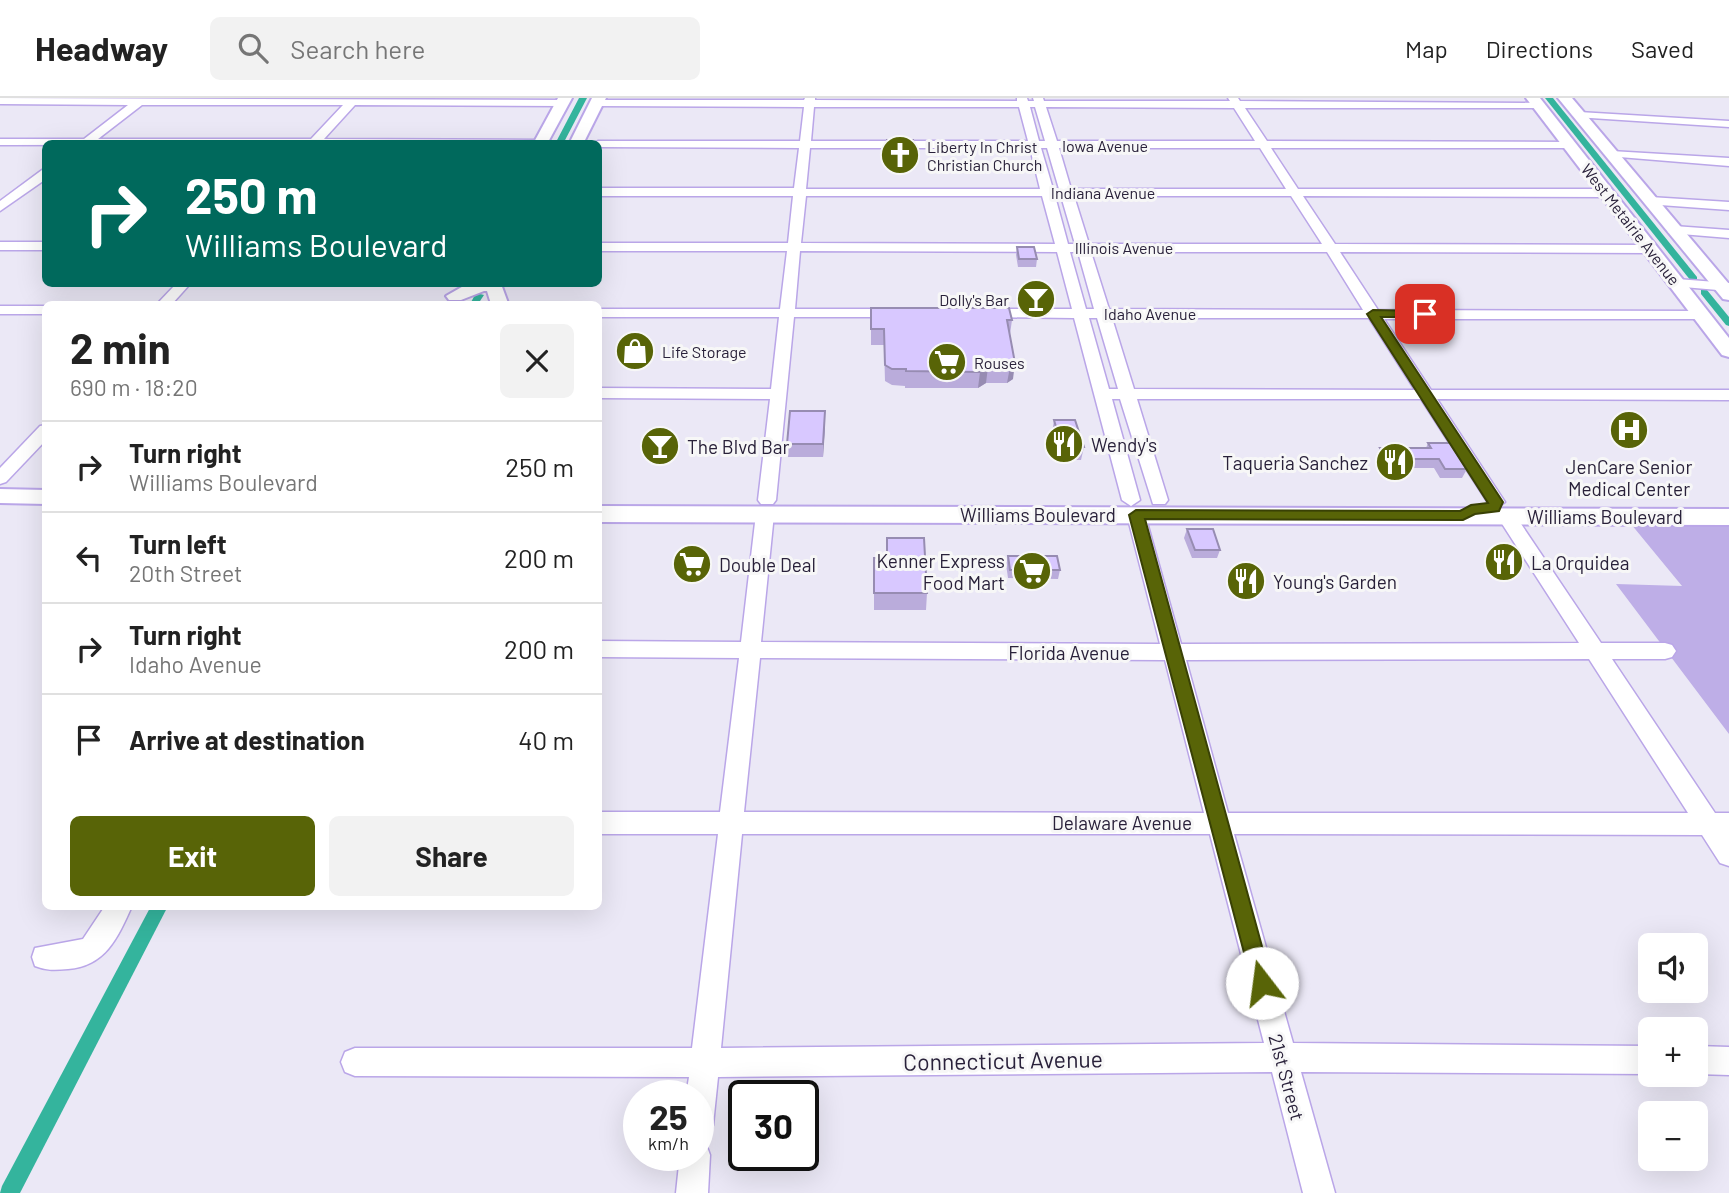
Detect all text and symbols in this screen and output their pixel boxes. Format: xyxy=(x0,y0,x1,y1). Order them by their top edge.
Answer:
search box xyxy=(210,17,700,80)
text: Headway xyxy=(35,28,168,68)
icon: search xyxy=(234,29,272,67)
text: Search here xyxy=(290,33,425,64)
text: Map xyxy=(1405,34,1448,63)
text: Directions xyxy=(1486,34,1593,63)
text: Saved xyxy=(1631,34,1694,63)
church icon: Liberty In Christ Christian Church xyxy=(879,134,921,176)
street label: Iowa Avenue xyxy=(1062,136,1148,155)
place label: Liberty In Christ Christian Church xyxy=(927,137,1042,174)
street label: West Metairie Avenue xyxy=(1578,160,1684,288)
text: 250 m xyxy=(185,165,318,224)
icon: right xyxy=(70,168,161,259)
street label: Indiana Avenue xyxy=(1051,183,1155,202)
text: Williams Boulevard xyxy=(185,225,448,263)
street label: Illinois Avenue xyxy=(1075,238,1173,257)
bar icon: Dolly's Bar xyxy=(1015,278,1057,320)
pin xyxy=(1395,284,1455,344)
place label: Dolly's Bar xyxy=(939,290,1009,309)
icon: arrive xyxy=(1406,295,1444,333)
street label: Idaho Avenue xyxy=(1104,304,1196,323)
text: 2 min xyxy=(70,322,171,372)
button: close xyxy=(500,324,574,398)
shop icon: Life Storage xyxy=(614,330,656,372)
supermarket icon: Rouses xyxy=(926,341,968,383)
place label: Life Storage xyxy=(662,342,747,361)
place label: Rouses xyxy=(974,353,1025,372)
text: 690 m · 18:20 xyxy=(70,373,198,401)
hospital icon: JenCare Senior Medical Center xyxy=(1608,409,1650,451)
restaurant icon: Wendy's xyxy=(1043,423,1085,465)
bar icon: The Blvd Bar xyxy=(639,425,681,467)
place label: Wendy's xyxy=(1091,433,1157,456)
place label: The Blvd Bar xyxy=(687,435,790,458)
text: Turn right xyxy=(129,437,242,468)
restaurant icon: Taqueria Sanchez xyxy=(1374,441,1416,483)
icon: right xyxy=(70,448,108,486)
text: 250 m xyxy=(505,451,574,482)
place label: Taqueria Sanchez xyxy=(1222,451,1368,474)
place label: JenCare Senior Medical Center xyxy=(1566,455,1692,500)
text: Williams Boulevard xyxy=(129,468,318,496)
street label: Williams Boulevard xyxy=(960,503,1116,526)
street label: Williams Boulevard xyxy=(1527,505,1683,528)
text: Turn left xyxy=(129,528,227,559)
icon: left xyxy=(70,539,108,577)
restaurant icon: La Orquidea xyxy=(1483,541,1525,583)
text: 200 m xyxy=(504,542,574,573)
supermarket icon: Double Deal xyxy=(671,543,713,585)
place label: Kenner Express Food Mart xyxy=(877,549,1005,594)
supermarket icon: Kenner Express Food Mart xyxy=(1011,550,1053,592)
place label: La Orquidea xyxy=(1531,551,1629,574)
place label: Double Deal xyxy=(719,553,816,576)
text: 20th Street xyxy=(129,559,242,587)
restaurant icon: Young's Garden xyxy=(1225,560,1267,602)
place label: Young's Garden xyxy=(1273,570,1397,593)
text: Turn right xyxy=(129,619,242,650)
icon: right xyxy=(70,630,108,668)
text: 200 m xyxy=(504,633,574,664)
street label: Florida Avenue xyxy=(1008,641,1130,664)
text: Idaho Avenue xyxy=(129,650,262,678)
icon: arrive xyxy=(70,721,108,759)
text: Arrive at destination xyxy=(129,724,365,755)
text: 40 m xyxy=(518,724,574,755)
street label: Delaware Avenue xyxy=(1052,811,1192,834)
button: Exit xyxy=(70,816,315,896)
button: Share xyxy=(329,816,574,896)
map controls xyxy=(1638,933,1708,1171)
button: sound xyxy=(1638,933,1708,1003)
position arrow xyxy=(1225,946,1299,1020)
button: + xyxy=(1638,1017,1708,1087)
street label: 21st Street xyxy=(1264,1031,1310,1123)
street label: Connecticut Avenue xyxy=(903,1044,1103,1076)
speed limit sign: 30 xyxy=(728,1080,819,1171)
text: 25 xyxy=(649,1095,688,1137)
button: − xyxy=(1638,1101,1708,1171)
text: km/h xyxy=(648,1132,689,1154)

